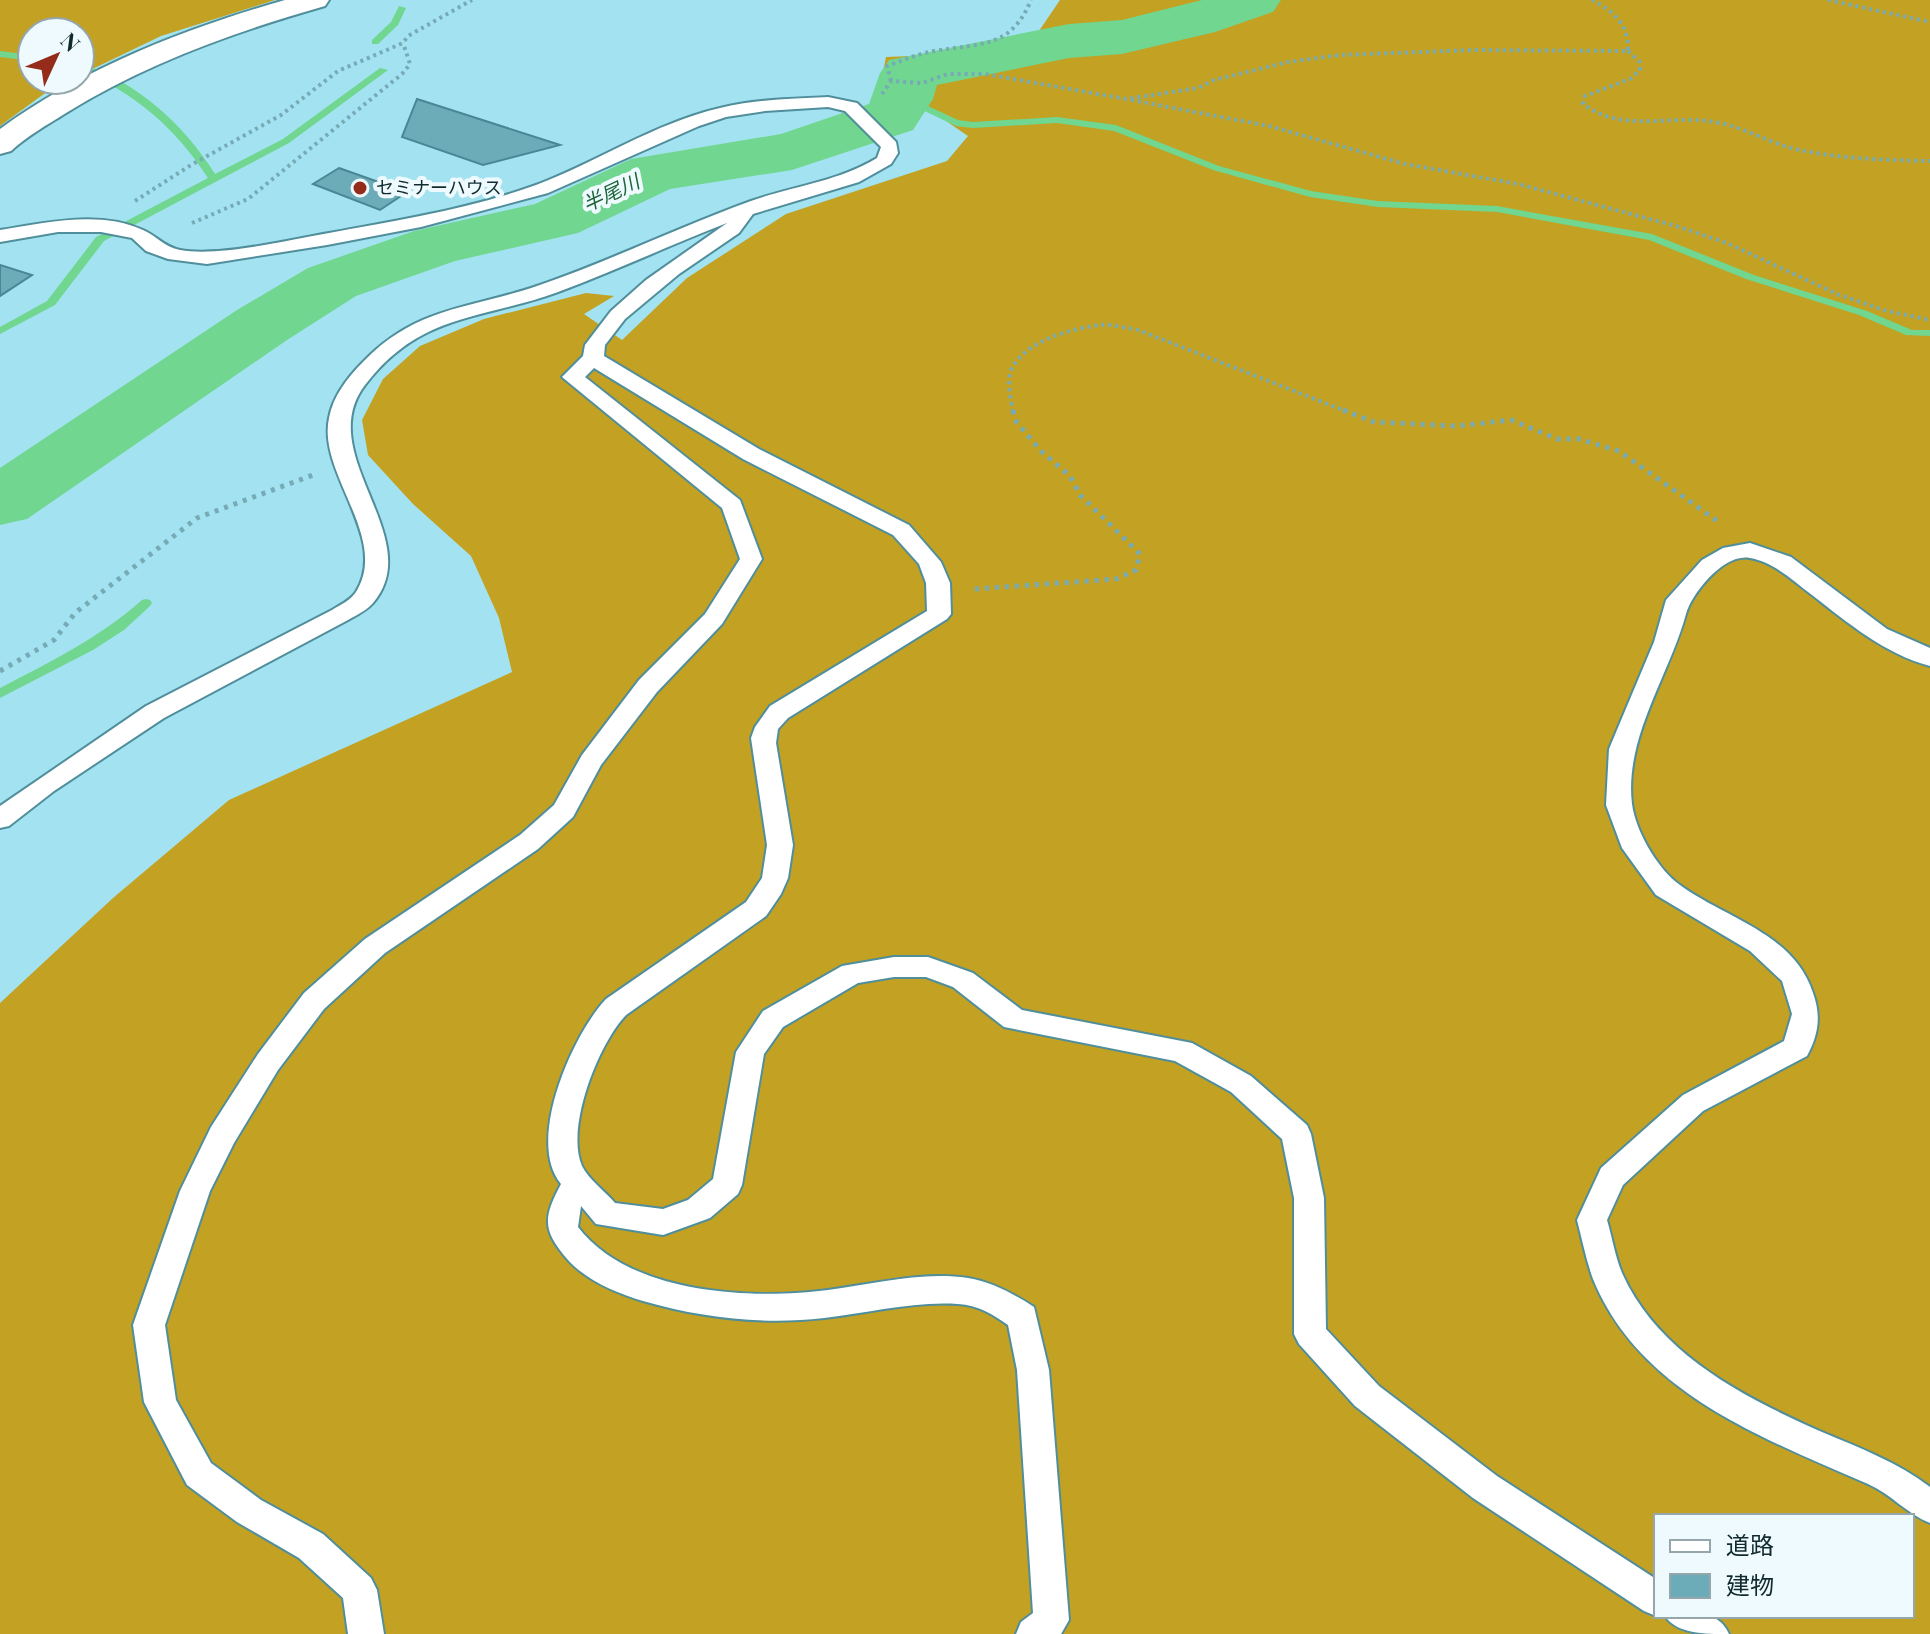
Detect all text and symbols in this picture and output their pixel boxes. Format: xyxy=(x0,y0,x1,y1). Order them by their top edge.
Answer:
north arrow xyxy=(16,16,96,96)
text: N xyxy=(55,25,87,58)
water label: 半尾川 xyxy=(577,166,645,217)
place label: セミナーハウス xyxy=(376,175,502,199)
marker: セミナーハウス xyxy=(351,179,369,197)
legend xyxy=(1654,1514,1914,1618)
text: 道路 xyxy=(1726,1528,1774,1560)
text: 建物 xyxy=(1726,1568,1774,1600)

